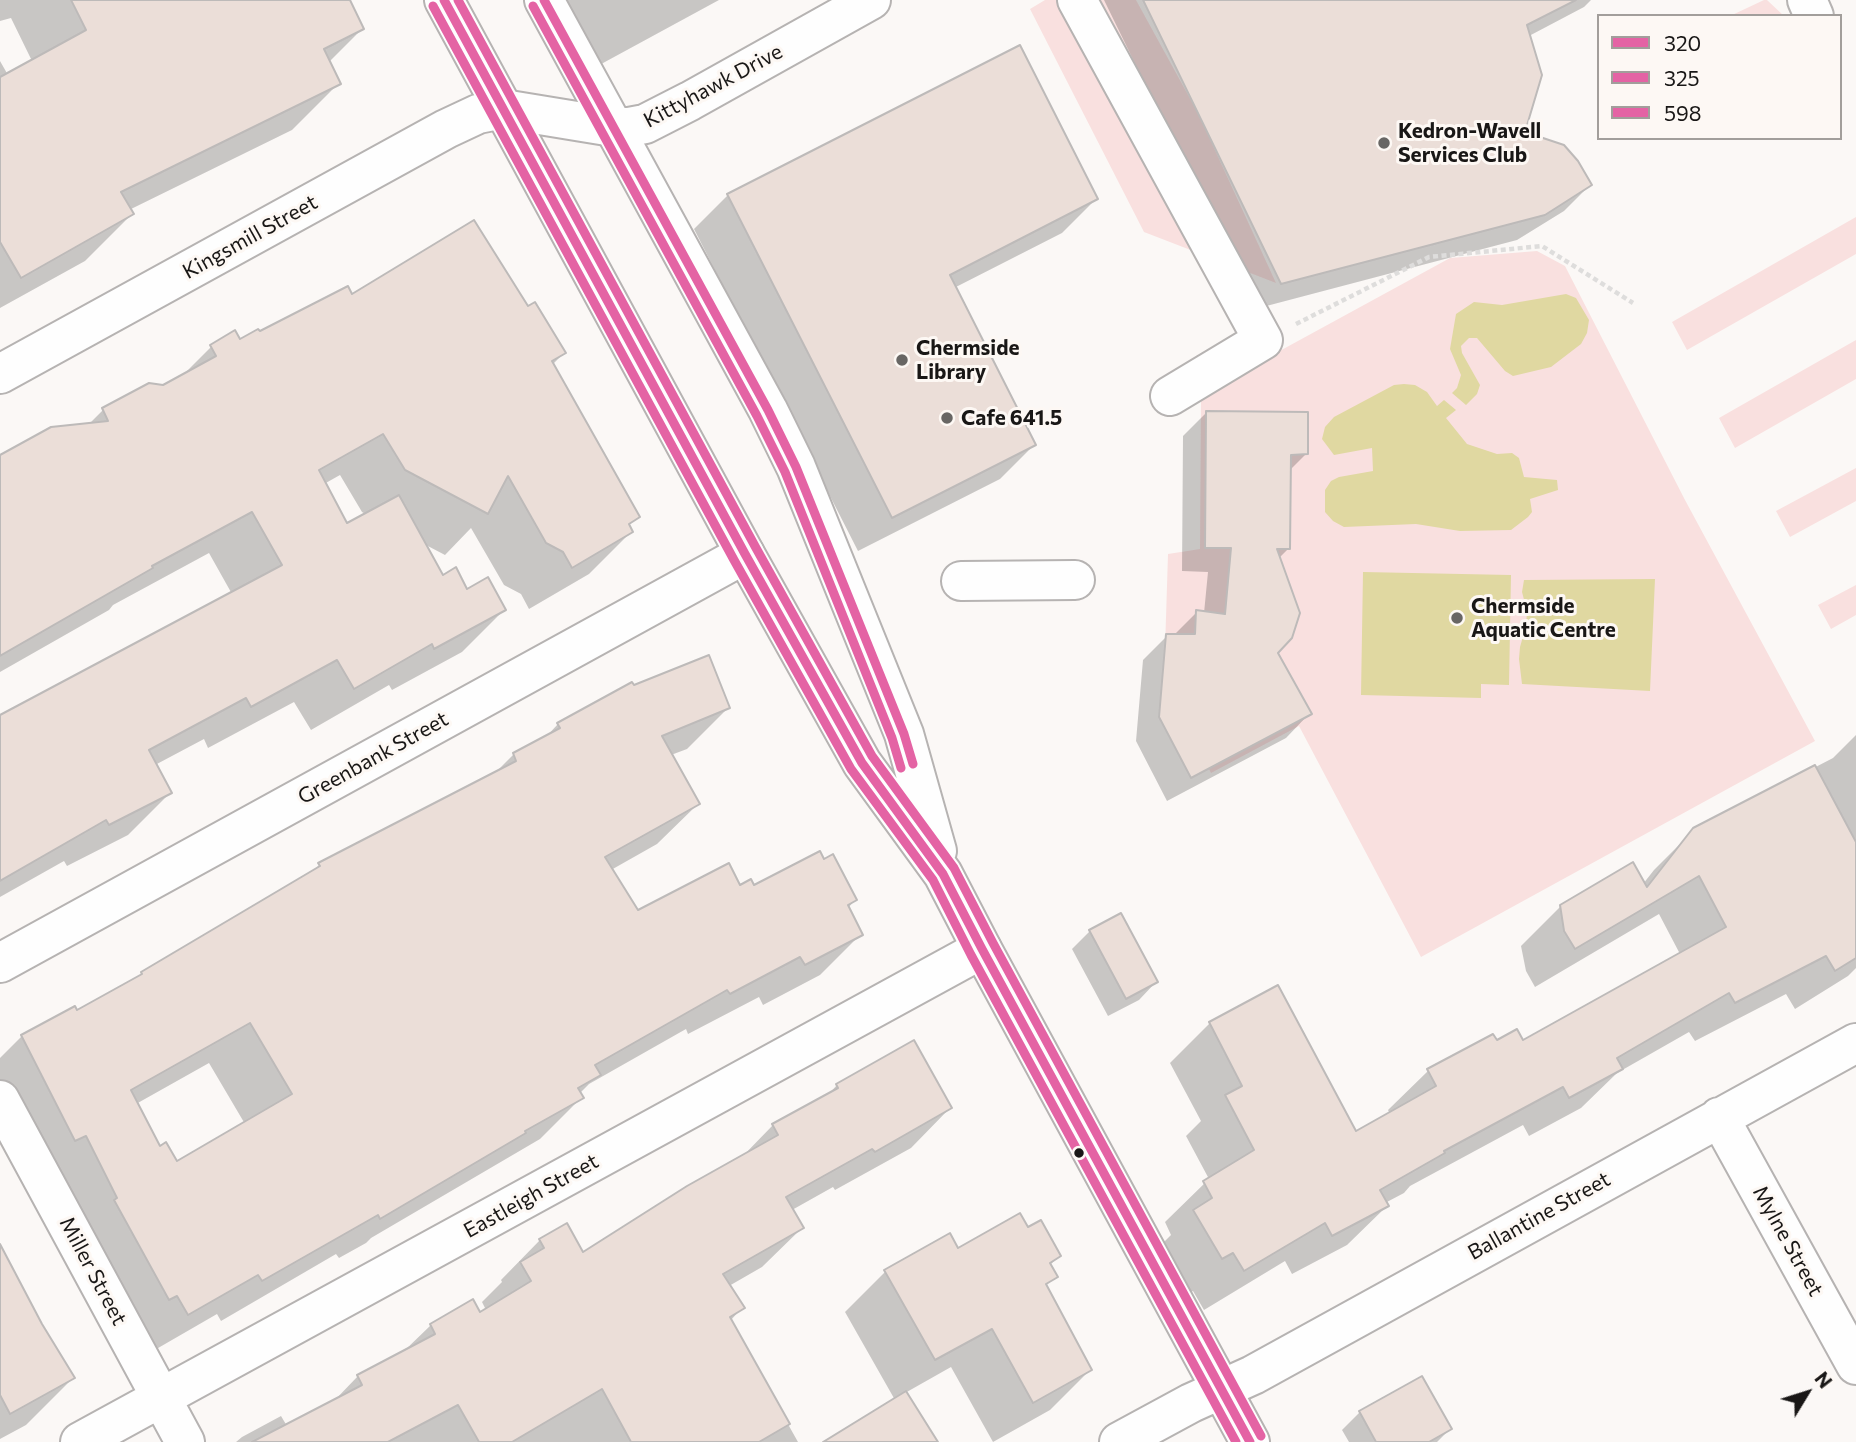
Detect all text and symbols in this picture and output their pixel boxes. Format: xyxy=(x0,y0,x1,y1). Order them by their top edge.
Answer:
legend xyxy=(1597,14,1842,140)
text: 320 xyxy=(1664,30,1701,55)
street label: Kittyhawk Drive xyxy=(639,39,787,133)
text: 325 xyxy=(1664,65,1700,90)
text: 598 xyxy=(1664,100,1702,125)
place label: Kedron-Wavell Services Club xyxy=(1398,118,1541,168)
marker: Kedron-Wavell Services Club xyxy=(1376,135,1392,151)
street label: Kingsmill Street xyxy=(178,190,322,284)
place label: Chermside Library xyxy=(916,335,1020,385)
marker: Chermside Library xyxy=(894,352,910,368)
place label: Cafe 641.5 xyxy=(961,405,1062,431)
marker: Cafe 641.5 xyxy=(939,410,955,426)
place label: Chermside Aquatic Centre xyxy=(1471,593,1616,643)
marker: Chermside Aquatic Centre xyxy=(1449,610,1465,626)
street label: Greenbank Street xyxy=(294,706,452,810)
unlabelled marker xyxy=(1072,1146,1086,1160)
street label: Eastleigh Street xyxy=(459,1149,603,1243)
street label: Ballantine Street xyxy=(1463,1167,1615,1265)
street label: Mylne Street xyxy=(1747,1181,1829,1301)
street label: Miller Street xyxy=(54,1213,132,1329)
north arrow xyxy=(1772,1358,1842,1428)
text: N xyxy=(1810,1367,1837,1392)

